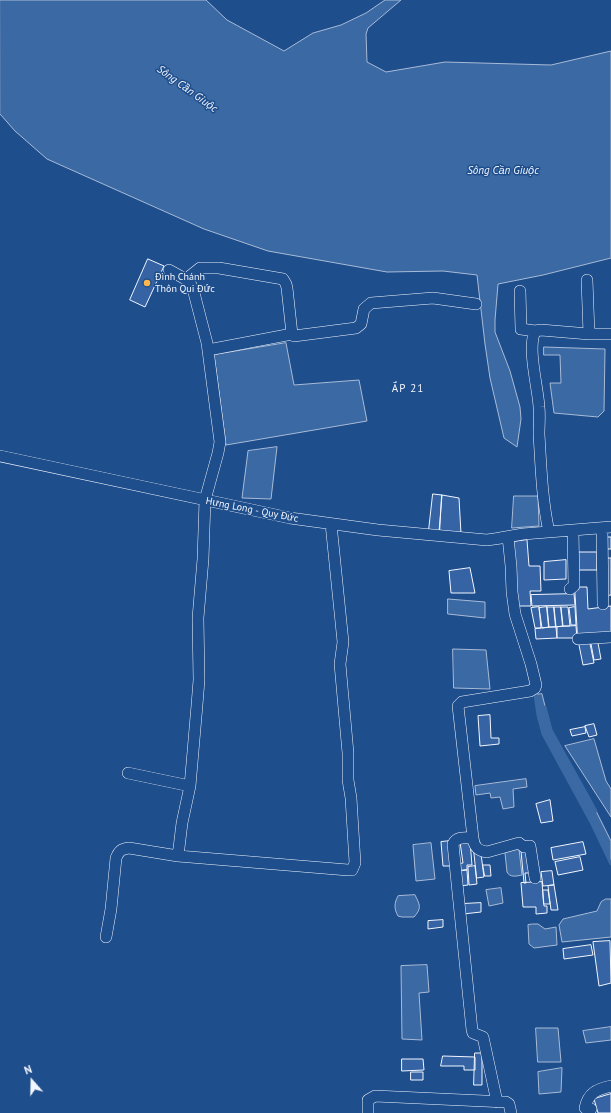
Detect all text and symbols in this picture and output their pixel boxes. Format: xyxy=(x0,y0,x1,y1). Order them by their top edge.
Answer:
water label: Sông Cần Giuộc xyxy=(154,63,220,115)
water label: Sông Cần Giuộc xyxy=(467,164,539,178)
place label: Đình Chánh Thôn Qui Đức xyxy=(155,271,215,294)
marker: Đình Chánh Thôn Qui Đức xyxy=(142,278,152,288)
district label: ẤP 21 xyxy=(392,382,424,396)
street label: Hưng Long - Quy Đức xyxy=(205,495,299,525)
north arrow xyxy=(12,1061,52,1101)
text: N xyxy=(22,1062,34,1078)

